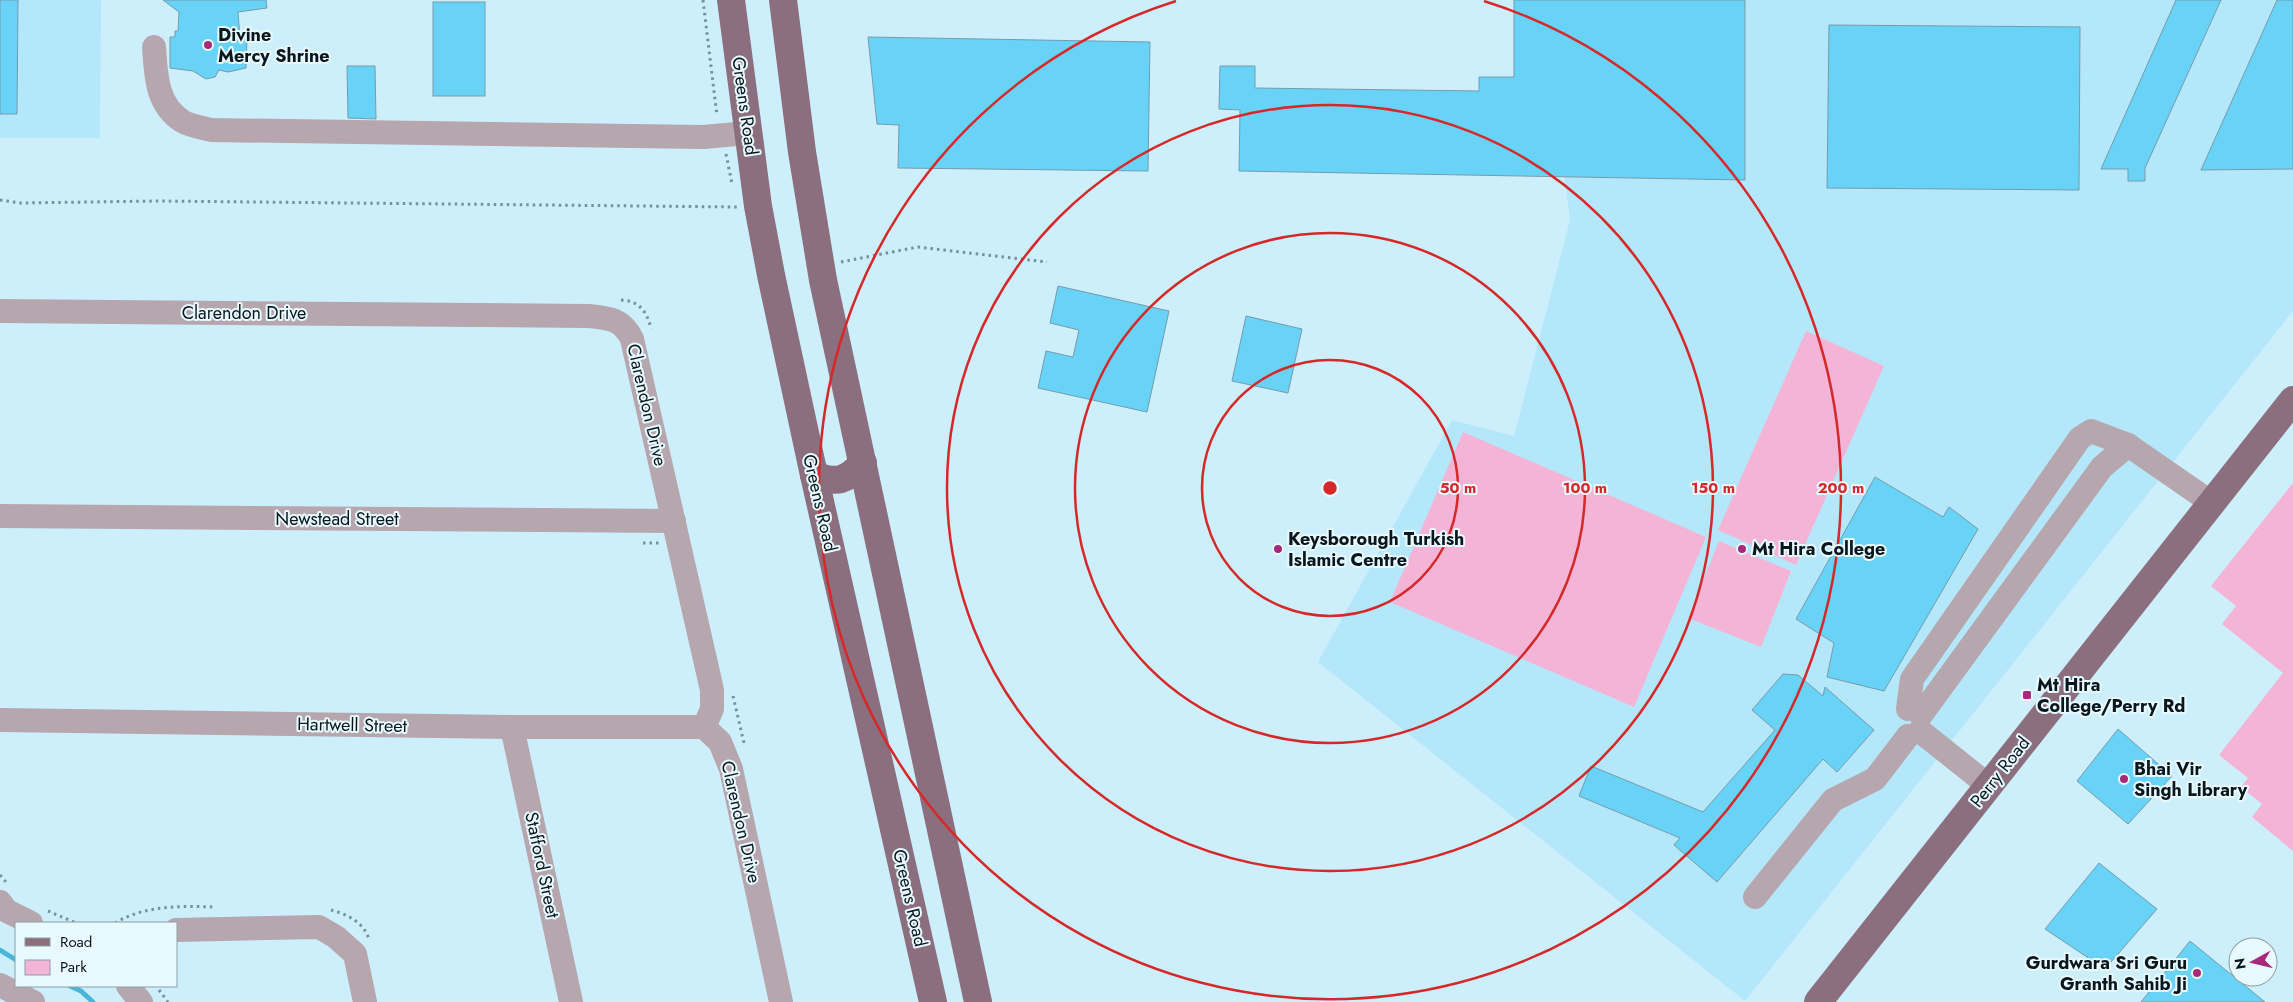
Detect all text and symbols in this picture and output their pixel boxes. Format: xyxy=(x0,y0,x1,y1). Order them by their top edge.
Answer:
place label: Divine Mercy Shrine xyxy=(218,22,330,69)
marker: Divine Mercy Shrine xyxy=(202,39,214,51)
street label: Greens Road xyxy=(725,55,765,157)
street label: Clarendon Drive xyxy=(182,300,306,326)
street label: Clarendon Drive xyxy=(620,341,674,469)
street label: Greens Road xyxy=(796,452,844,554)
text: 50 m xyxy=(1440,477,1476,499)
text: 100 m xyxy=(1563,477,1607,499)
text: 150 m xyxy=(1691,477,1735,499)
text: 200 m xyxy=(1818,477,1864,499)
centre of rings xyxy=(1321,479,1339,497)
street label: Newstead Street xyxy=(275,506,399,532)
place label: Keysborough Turkish Islamic Centre xyxy=(1288,526,1464,573)
place label: Mt Hira College xyxy=(1752,536,1885,562)
marker: Keysborough Turkish Islamic Centre xyxy=(1272,543,1284,555)
marker: Mt Hira College xyxy=(1736,543,1748,555)
place label: Mt Hira College/Perry Rd xyxy=(2037,672,2185,719)
marker: Mt Hira College/Perry Rd xyxy=(2021,689,2033,701)
street label: Hartwell Street xyxy=(297,711,408,739)
street label: Perry Road xyxy=(1964,731,2036,813)
place label: Bhai Vir Singh Library xyxy=(2134,756,2248,803)
street label: Clarendon Drive xyxy=(714,758,768,886)
marker: Bhai Vir Singh Library xyxy=(2118,773,2130,785)
street label: Stafford Street xyxy=(518,810,566,921)
street label: Greens Road xyxy=(886,847,934,949)
legend xyxy=(15,922,178,987)
text: Road xyxy=(60,931,92,953)
north arrow xyxy=(2228,937,2278,987)
place label: Gurdwara Sri Guru Granth Sahib Ji xyxy=(2026,950,2187,997)
text: Park xyxy=(60,956,87,978)
text: N xyxy=(2229,957,2251,971)
marker: Gurdwara Sri Guru Granth Sahib Ji xyxy=(2191,967,2203,979)

